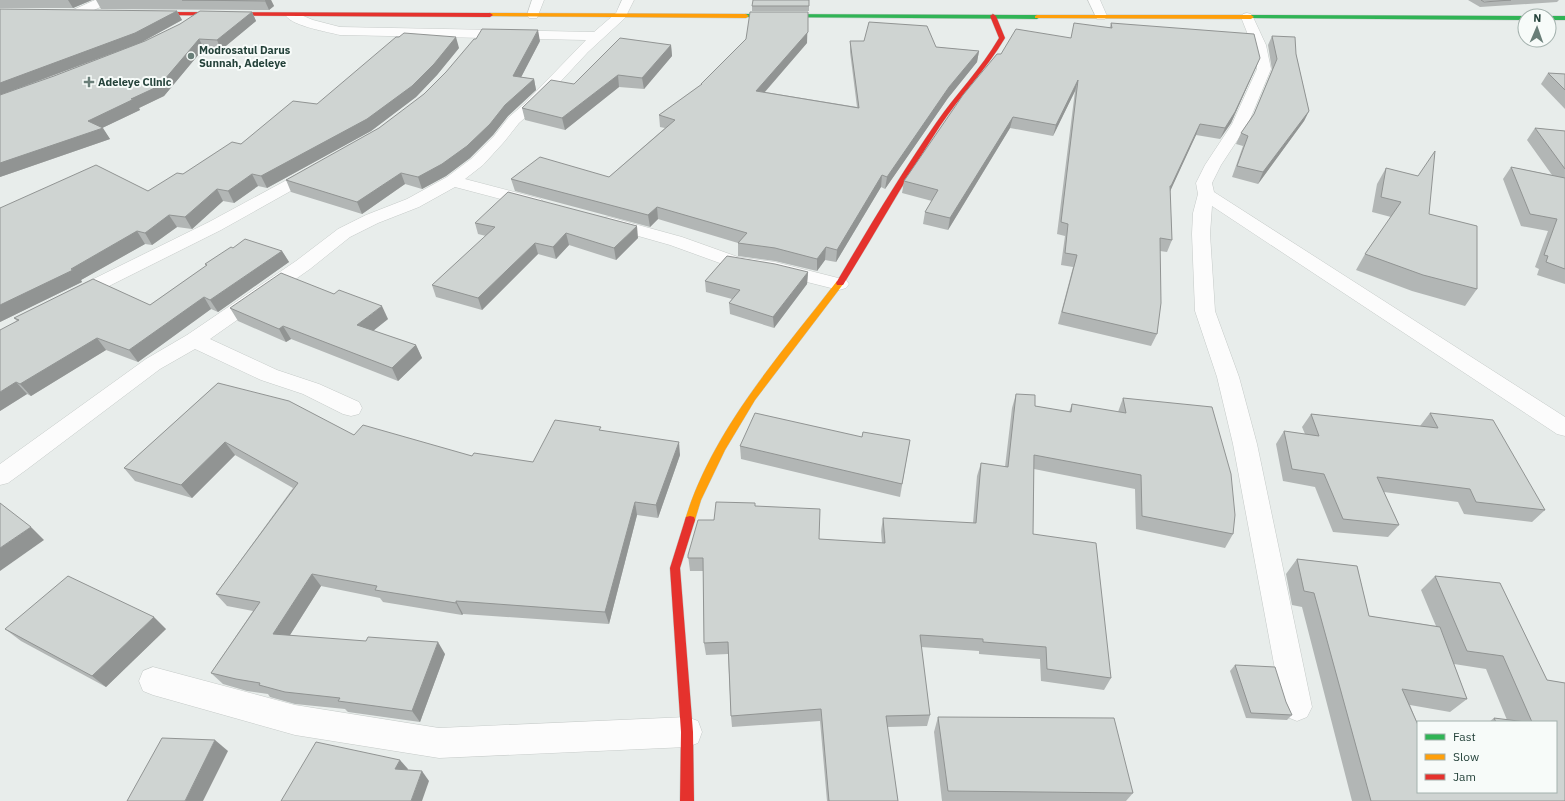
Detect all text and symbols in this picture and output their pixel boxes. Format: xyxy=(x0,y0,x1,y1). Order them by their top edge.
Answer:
north arrow xyxy=(1517,8,1557,48)
text: N xyxy=(1533,11,1542,25)
place label: Modrosatul Darus Sunnah, Adeleye xyxy=(199,43,291,70)
marker: Modrosatul Darus Sunnah, Adeleye xyxy=(186,51,196,61)
place label: Adeleye Clinic xyxy=(98,75,172,89)
marker: Adeleye Clinic xyxy=(83,76,95,88)
legend xyxy=(1417,721,1557,793)
text: Fast xyxy=(1453,729,1476,744)
text: Slow xyxy=(1453,749,1479,764)
text: Jam xyxy=(1453,769,1476,784)

